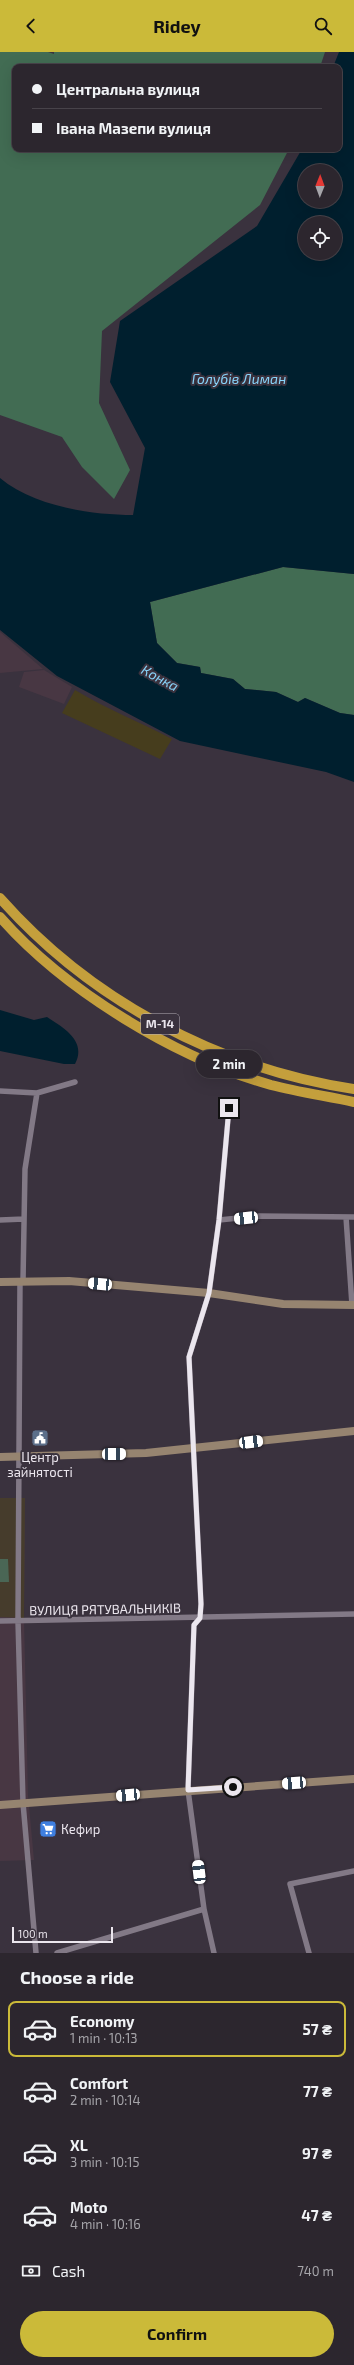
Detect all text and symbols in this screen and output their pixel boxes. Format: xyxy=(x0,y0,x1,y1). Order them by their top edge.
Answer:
icon: back xyxy=(20,15,42,37)
text: Ridey xyxy=(153,15,201,37)
icon: search xyxy=(312,15,334,37)
text: Центральна вулиця xyxy=(56,80,200,98)
text: Івана Мазепи вулиця xyxy=(56,119,211,137)
north arrow xyxy=(298,164,342,208)
map controls xyxy=(298,164,342,260)
button: locate xyxy=(298,216,342,260)
water label: Голубів Лиман xyxy=(192,370,286,387)
water label: Конка xyxy=(139,661,182,694)
road number: М-14 xyxy=(141,1014,179,1034)
callout: 2 min xyxy=(196,1050,262,1078)
text: 2 min xyxy=(212,1056,246,1072)
route end xyxy=(220,1099,238,1117)
car xyxy=(233,1211,259,1225)
car xyxy=(88,1277,112,1291)
public building icon: Центр зайнятості xyxy=(30,1428,50,1448)
car xyxy=(238,1435,264,1449)
car xyxy=(102,1448,126,1460)
place label: Центр зайнятості xyxy=(7,1449,73,1480)
street label: ВУЛИЦЯ РЯТУВАЛЬНИКІВ xyxy=(29,1600,181,1618)
car xyxy=(282,1776,306,1790)
route start xyxy=(224,1778,242,1796)
car xyxy=(116,1788,140,1802)
supermarket icon: Кефир xyxy=(38,1819,58,1839)
place label: Кефир xyxy=(61,1821,100,1837)
car xyxy=(192,1859,206,1885)
scale bar xyxy=(12,1925,113,1944)
text: 100 m xyxy=(18,1927,48,1940)
text: Choose a ride xyxy=(20,1966,134,1988)
icon: car xyxy=(22,2011,58,2047)
text: Economy xyxy=(70,2012,135,2030)
text: 57 ₴ xyxy=(303,2020,332,2038)
text: 1 min · 10:13 xyxy=(70,2030,138,2046)
icon: car xyxy=(22,2073,58,2109)
text: Comfort xyxy=(70,2074,128,2092)
text: 77 ₴ xyxy=(303,2082,332,2100)
text: 2 min · 10:14 xyxy=(70,2092,141,2108)
icon: car xyxy=(22,2135,58,2171)
text: XL xyxy=(70,2136,88,2154)
text: 97 ₴ xyxy=(302,2144,332,2162)
text: 3 min · 10:15 xyxy=(70,2154,139,2170)
icon: car xyxy=(22,2197,58,2233)
text: Moto xyxy=(70,2198,108,2216)
text: 47 ₴ xyxy=(301,2206,332,2224)
text: 4 min · 10:16 xyxy=(70,2216,141,2232)
icon: cash xyxy=(20,2260,42,2282)
text: Cash xyxy=(52,2262,85,2280)
text: 740 m xyxy=(297,2263,334,2279)
button: Confirm xyxy=(20,2311,334,2357)

